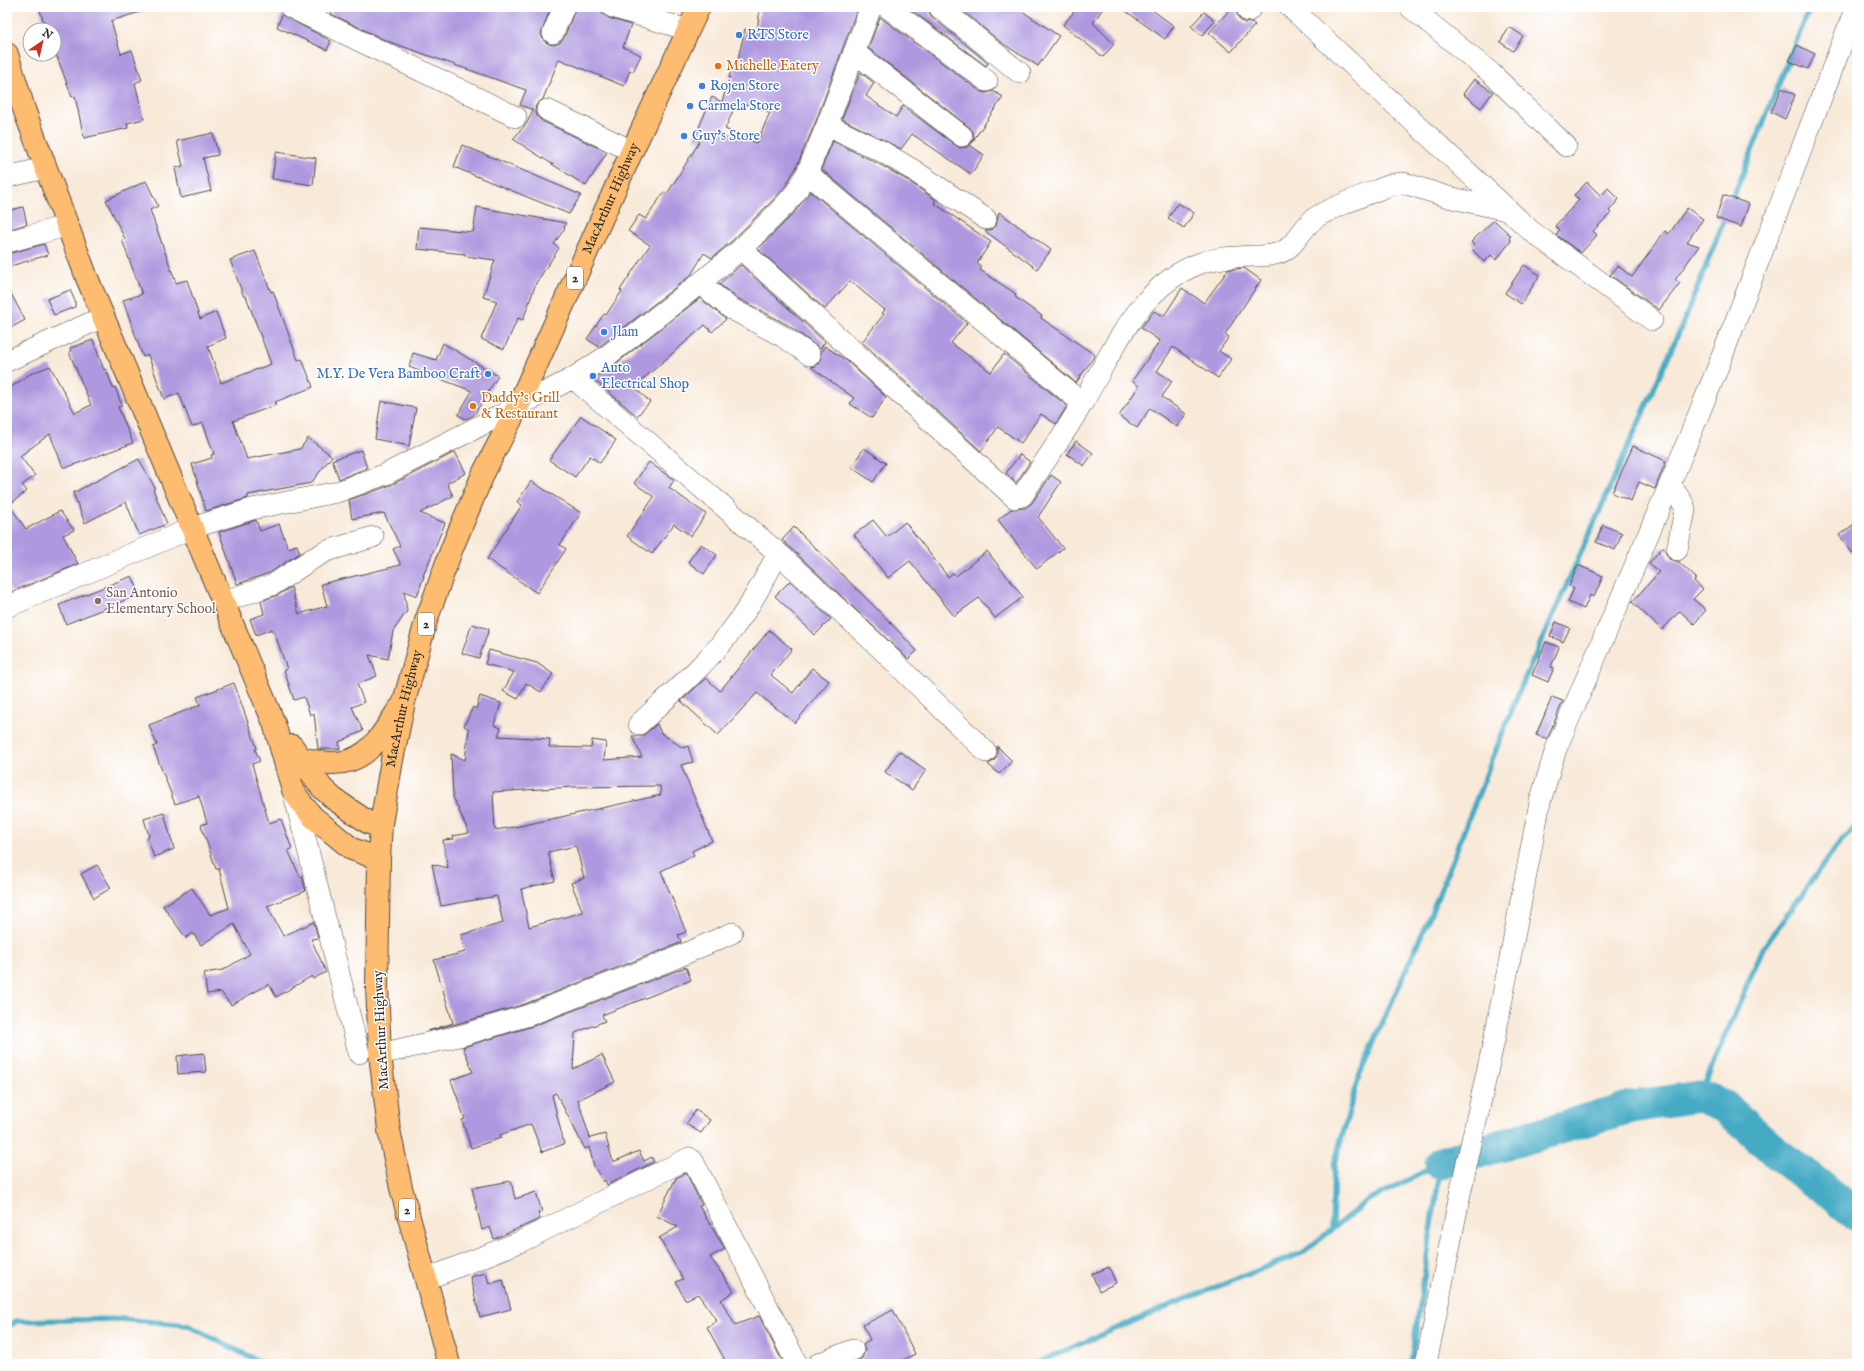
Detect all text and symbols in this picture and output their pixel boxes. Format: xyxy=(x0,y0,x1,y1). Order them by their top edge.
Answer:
north arrow xyxy=(22,22,62,62)
text: N xyxy=(38,26,55,43)
place label: RTS Store xyxy=(747,26,809,44)
marker: RTS Store xyxy=(734,30,744,40)
place label: Michelle Eatery xyxy=(726,57,819,75)
marker: Michelle Eatery xyxy=(713,61,723,71)
place label: Rojen Store xyxy=(710,77,780,95)
marker: Rojen Store xyxy=(697,81,707,91)
place label: Carmela Store xyxy=(698,97,781,115)
marker: Carmela Store xyxy=(685,101,695,111)
place label: Guy's Store xyxy=(692,127,761,145)
marker: Guy's Store xyxy=(679,131,689,141)
street label: MacArthur Highway xyxy=(578,140,644,257)
road number: 2 xyxy=(567,267,583,289)
place label: Jlam xyxy=(610,323,639,341)
marker: Jlam xyxy=(599,327,609,337)
place label: Auto Electrical Shop xyxy=(600,359,690,393)
place label: M.Y. De Vera Bamboo Craft xyxy=(316,365,480,383)
marker: M.Y. De Vera Bamboo Craft xyxy=(483,369,493,379)
marker: Auto Electrical Shop xyxy=(588,371,598,381)
place label: Daddy's Grill & Restaurant xyxy=(481,389,560,423)
marker: Daddy's Grill & Restaurant xyxy=(468,401,478,411)
place label: San Antonio Elementary School xyxy=(106,584,216,618)
marker: San Antonio Elementary School xyxy=(93,596,103,606)
road number: 2 xyxy=(418,613,434,635)
street label: MacArthur Highway xyxy=(382,648,427,769)
street label: MacArthur Highway xyxy=(369,969,393,1090)
road number: 2 xyxy=(399,1199,415,1221)

